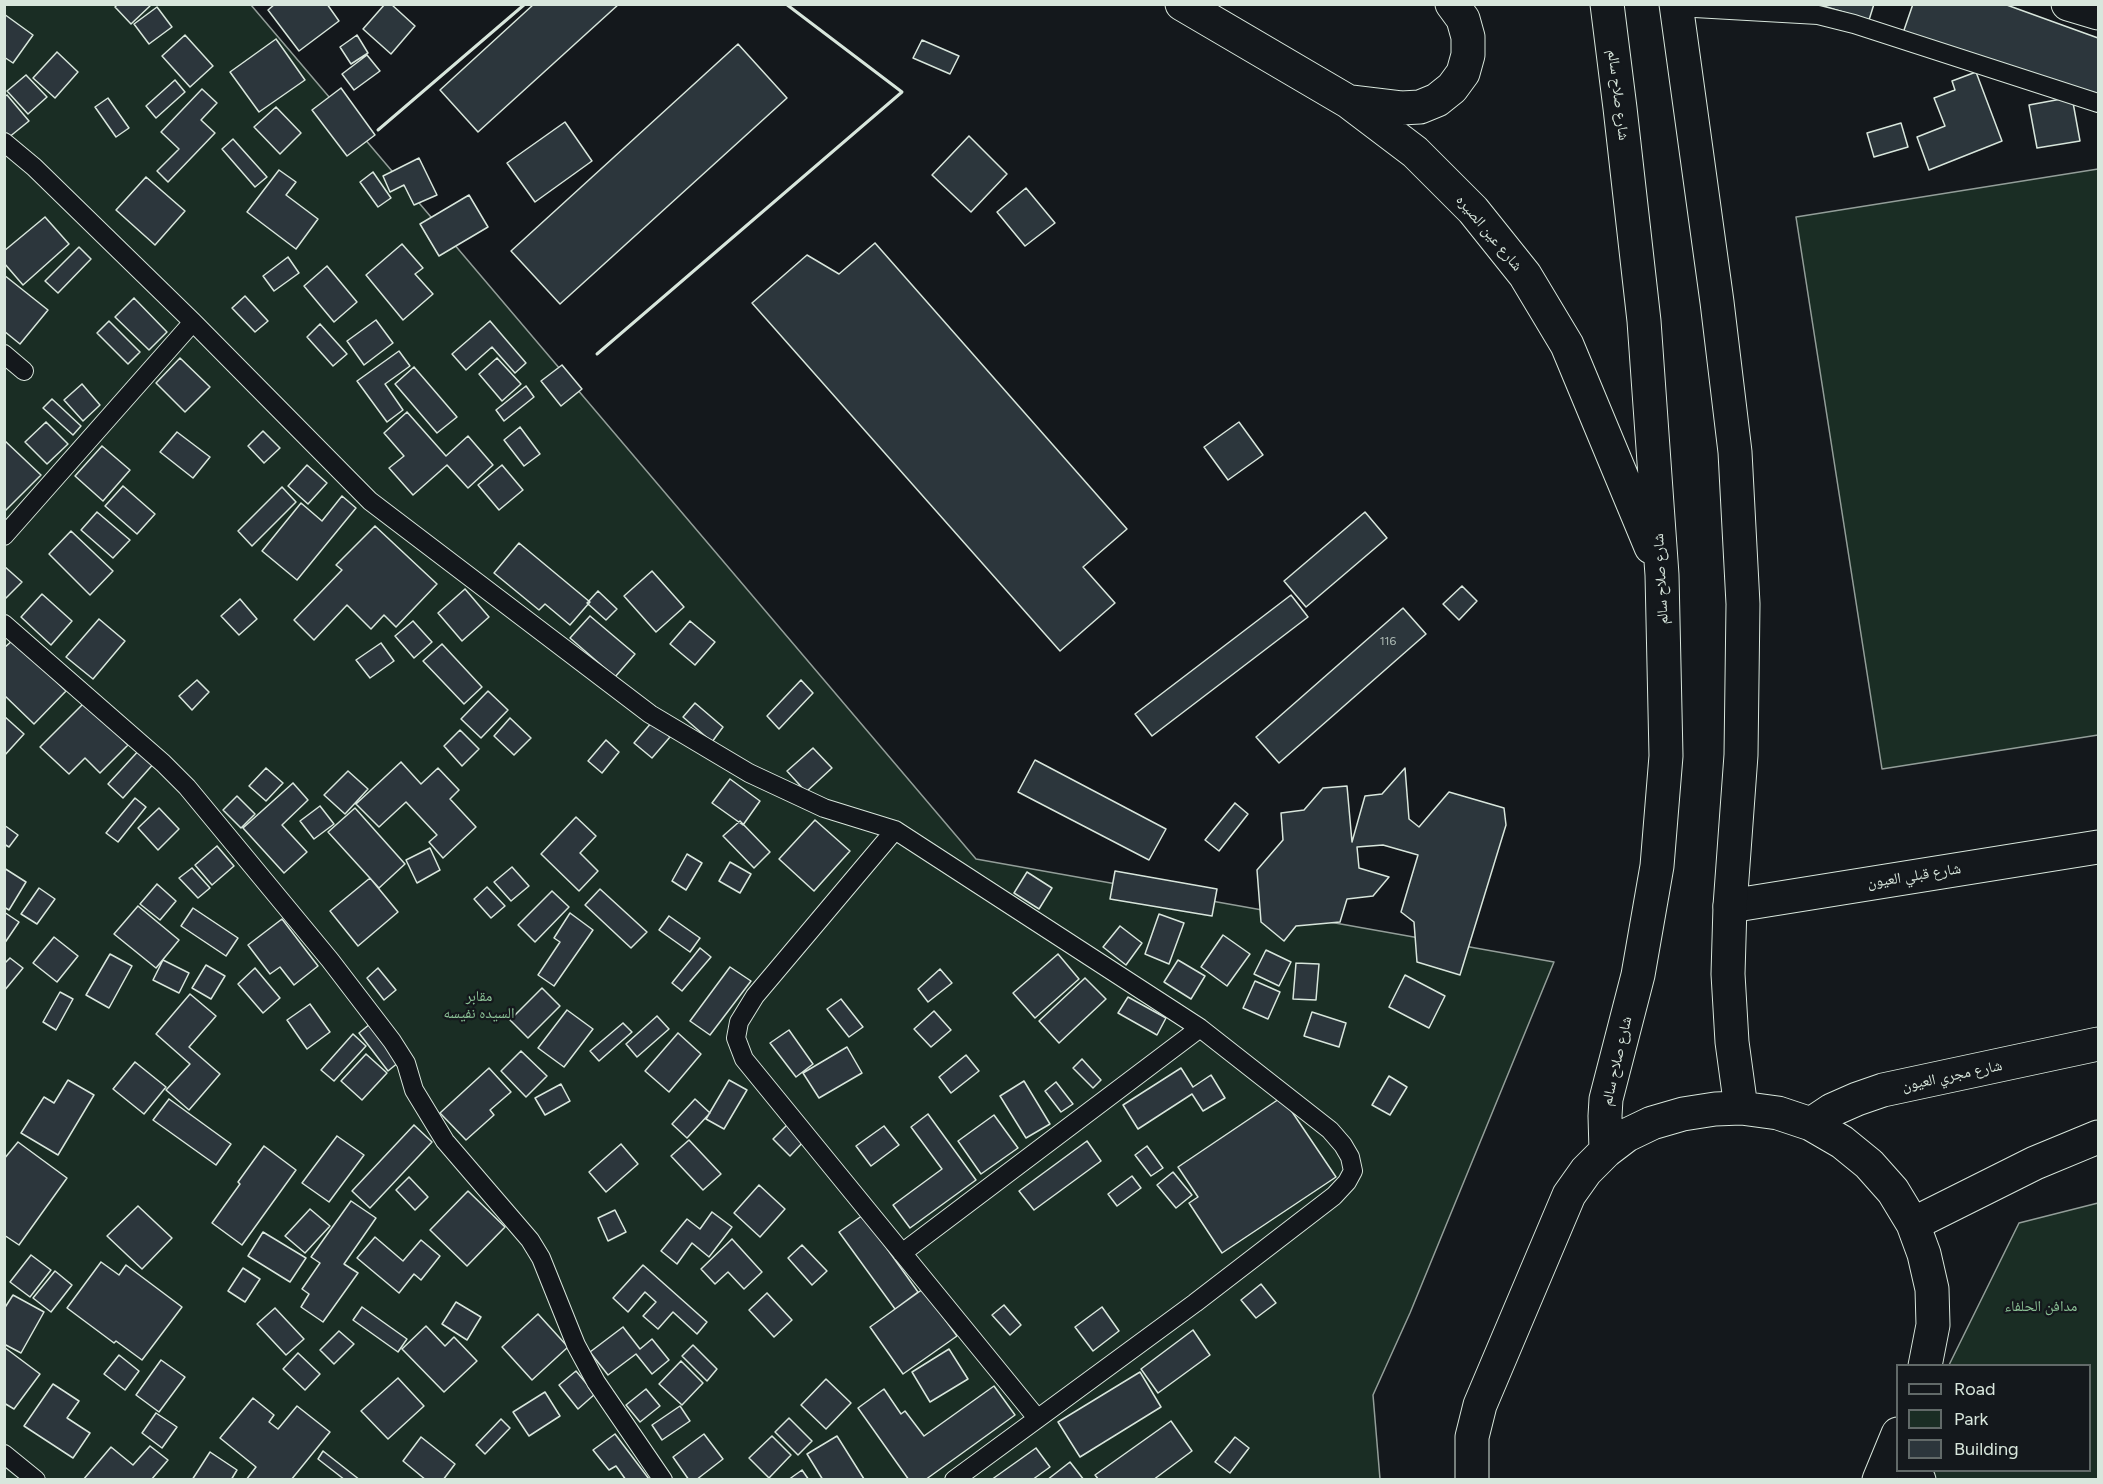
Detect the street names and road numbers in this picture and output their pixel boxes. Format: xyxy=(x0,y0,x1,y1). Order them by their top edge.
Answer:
street label: شارع صلاح سالم xyxy=(1604,49,1632,141)
street label: شارع عين الصيره xyxy=(1452,191,1526,275)
street label: شارع صلاح سالم xyxy=(1650,533,1672,625)
street label: شارع قبلي العيون xyxy=(1866,860,1962,892)
street label: شارع صلاح سالم xyxy=(1598,1015,1636,1107)
street label: شارع مجري العيون xyxy=(1900,1057,2004,1095)

